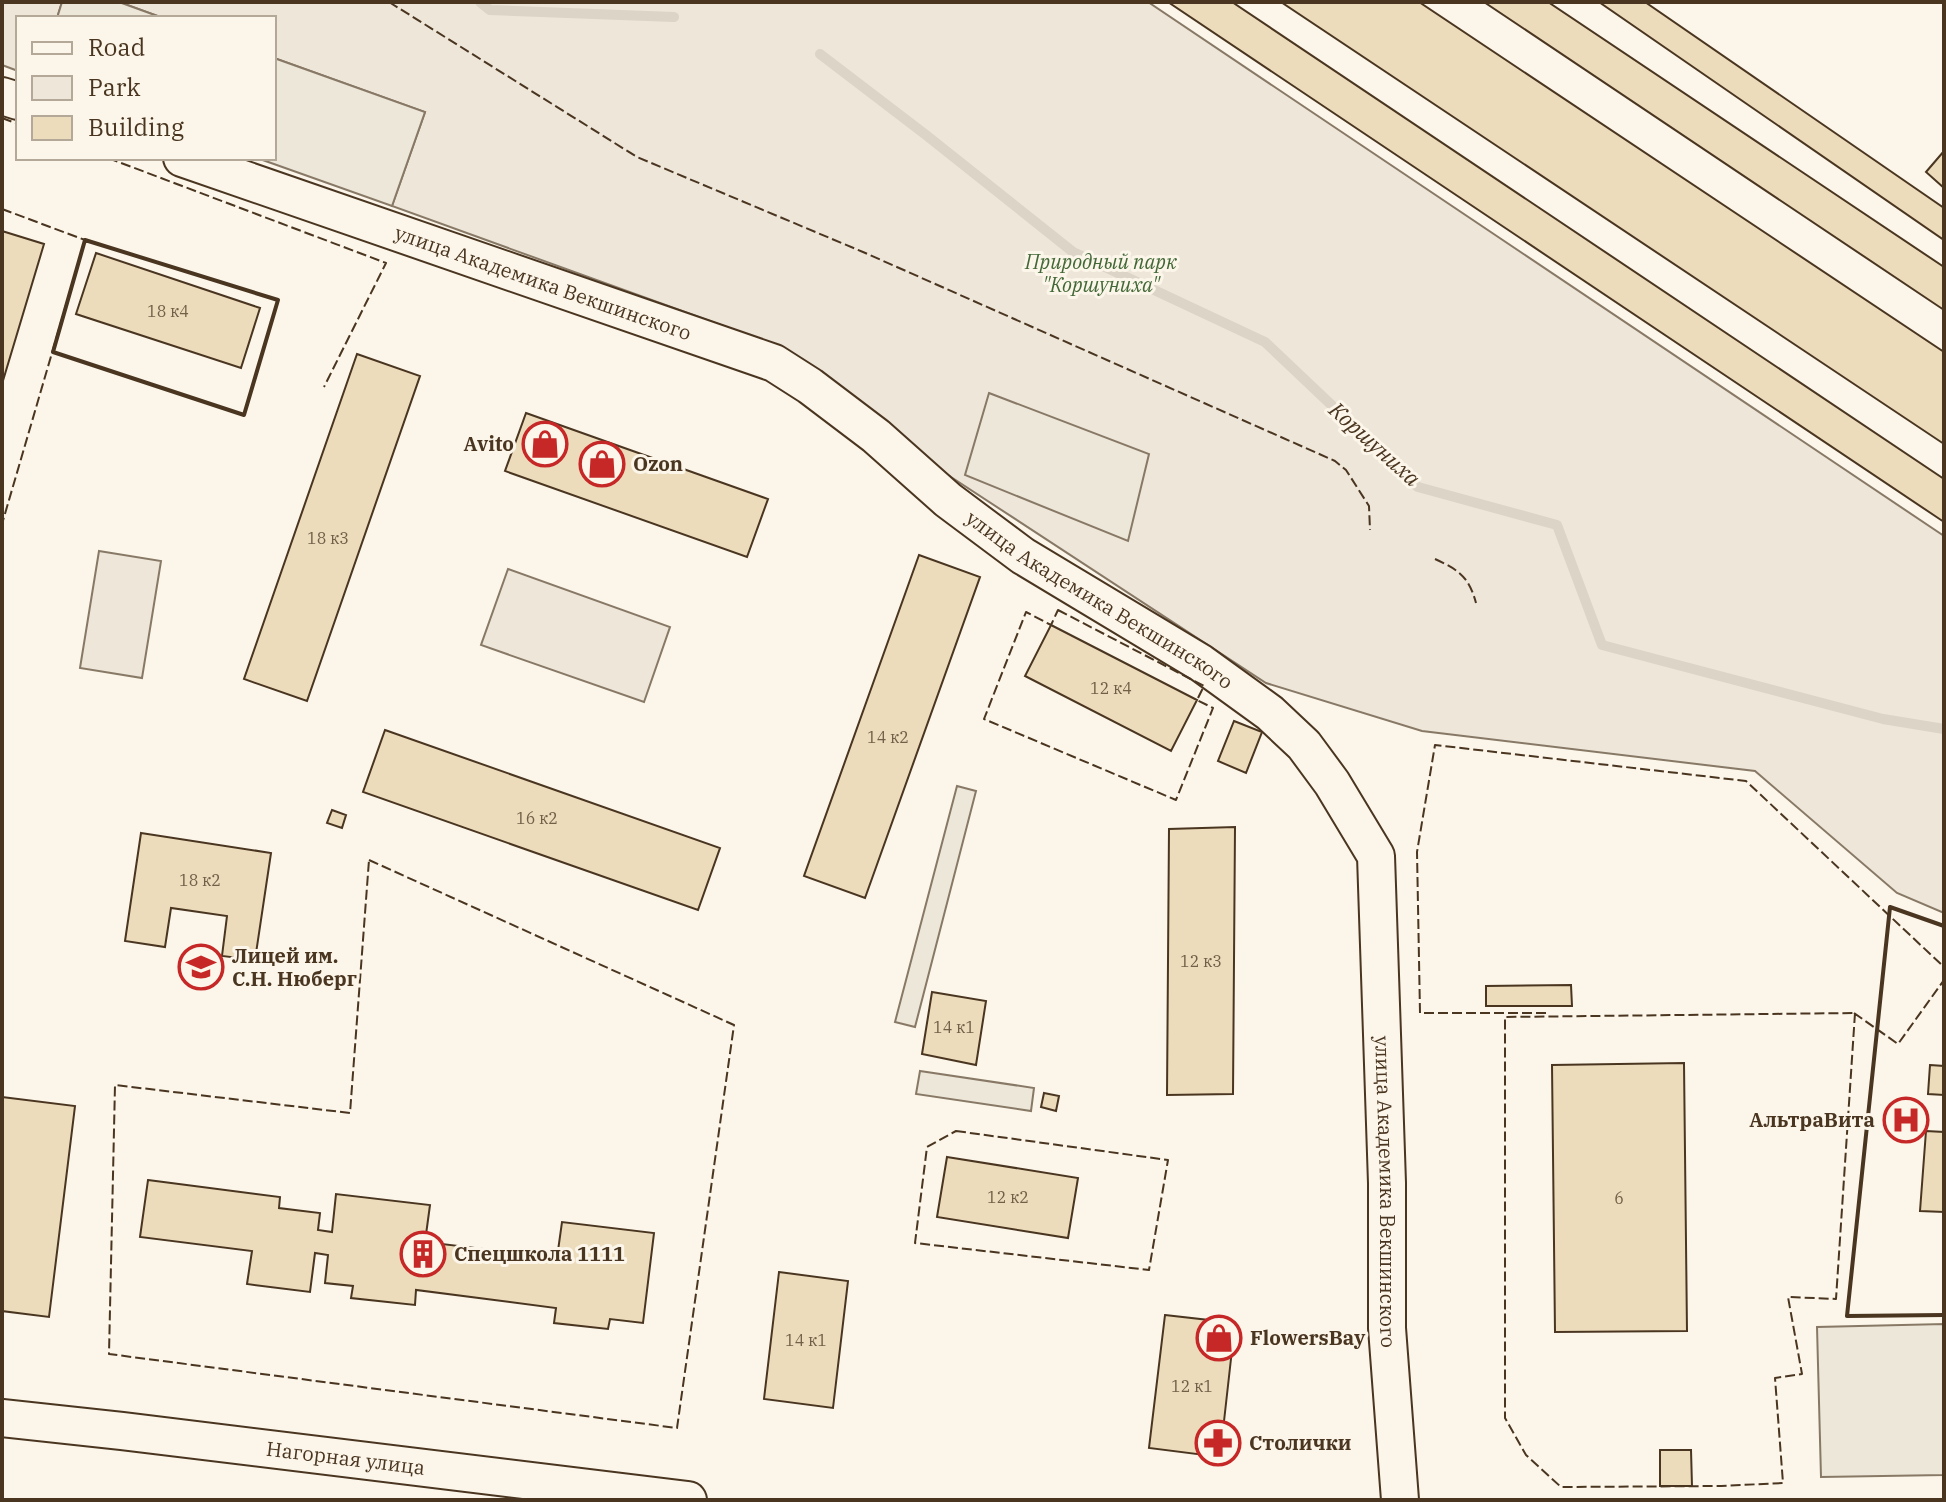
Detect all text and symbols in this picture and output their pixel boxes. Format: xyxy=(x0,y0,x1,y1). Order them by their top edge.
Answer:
legend xyxy=(16,16,276,160)
text: Road xyxy=(88,31,145,63)
text: Park xyxy=(88,71,140,103)
text: Building xyxy=(88,111,184,143)
street label: улица Академика Векшинского xyxy=(391,219,695,346)
park label: Природный парк "Коршуниха" xyxy=(1024,248,1177,298)
house number: 18 к4 xyxy=(147,301,189,321)
water label: Коршуниха xyxy=(1323,394,1427,492)
shop icon: Avito xyxy=(521,420,569,468)
place label: Avito xyxy=(464,430,514,457)
shop icon: Ozon xyxy=(578,440,626,488)
place label: Ozon xyxy=(633,450,683,477)
street label: улица Академика Векшинского xyxy=(961,504,1239,695)
house number: 18 к3 xyxy=(307,528,349,548)
house number: 12 к4 xyxy=(1090,678,1132,698)
house number: 14 к2 xyxy=(867,727,909,747)
house number: 16 к2 xyxy=(516,808,558,828)
house number: 18 к2 xyxy=(179,870,221,890)
place label: Лицей им. С.Н. Нюберг xyxy=(232,942,357,992)
school or university icon: Лицей им. С.Н. Нюберг xyxy=(177,943,225,991)
house number: 12 к3 xyxy=(1180,951,1222,971)
house number: 14 к1 xyxy=(933,1017,975,1037)
street label: улица Академика Векшинского xyxy=(1369,1035,1402,1349)
hospital icon: АльтраВита xyxy=(1882,1096,1930,1144)
place label: АльтраВита xyxy=(1749,1106,1875,1133)
house number: 12 к2 xyxy=(987,1187,1029,1207)
house number: 6 xyxy=(1614,1188,1624,1208)
building icon: Спецшкола 1111 xyxy=(399,1230,447,1278)
place label: Спецшкола 1111 xyxy=(454,1240,625,1267)
shop icon: FlowersBay xyxy=(1195,1314,1243,1362)
place label: FlowersBay xyxy=(1250,1324,1366,1351)
house number: 14 к1 xyxy=(785,1330,827,1350)
house number: 12 к1 xyxy=(1171,1376,1213,1396)
pharmacy icon: Столички xyxy=(1194,1419,1242,1467)
place label: Столички xyxy=(1249,1429,1352,1456)
street label: Нагорная улица xyxy=(265,1435,427,1481)

